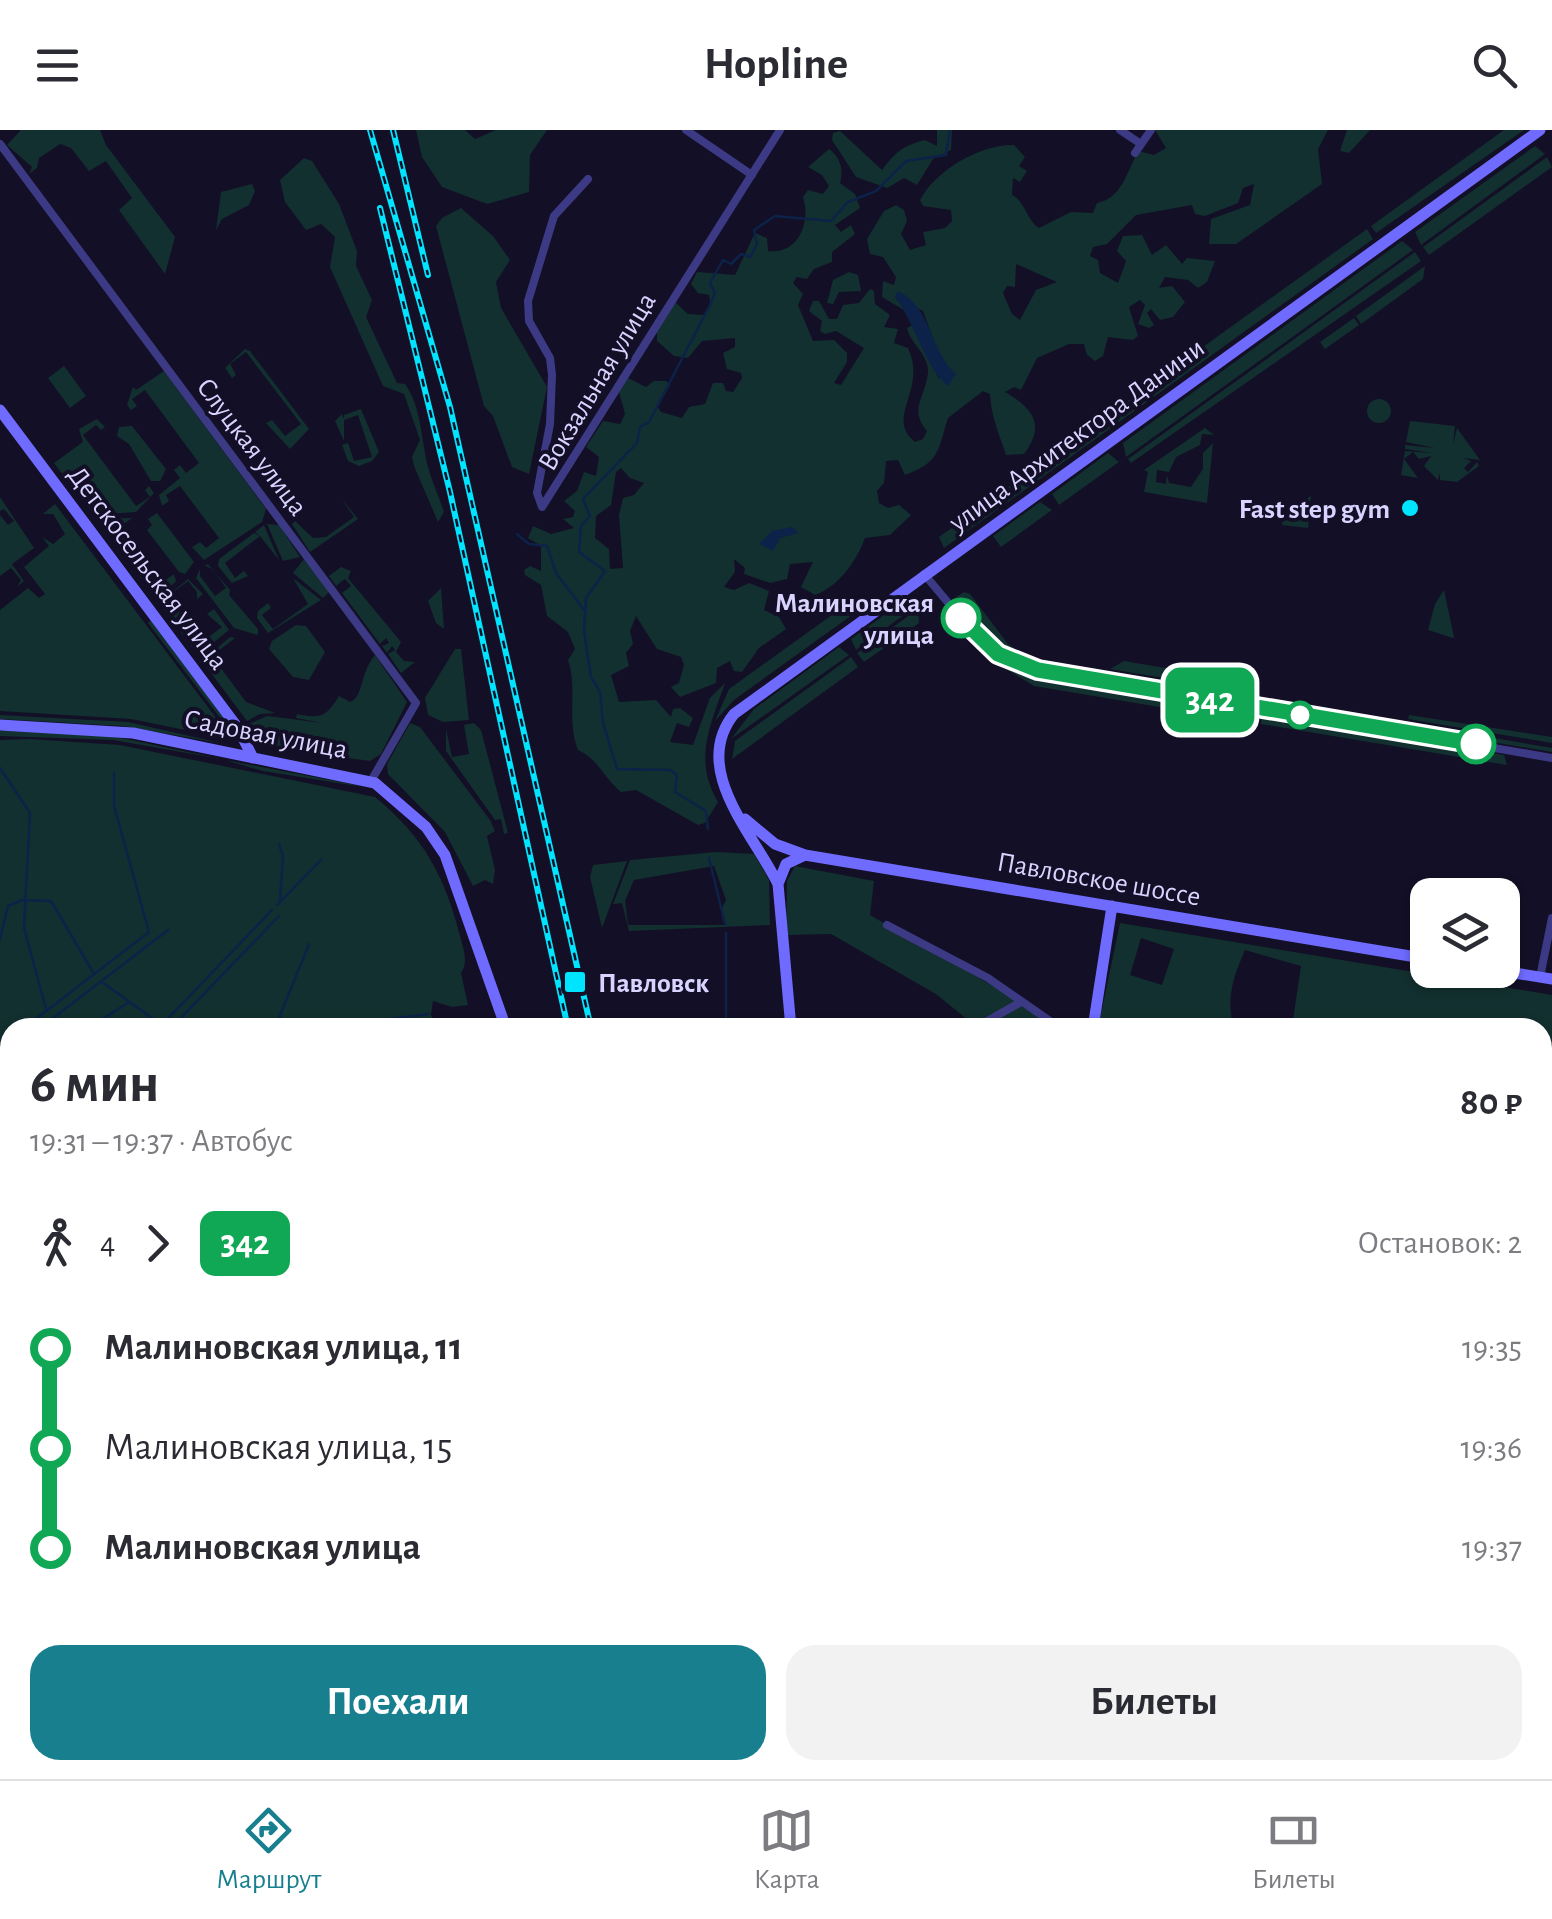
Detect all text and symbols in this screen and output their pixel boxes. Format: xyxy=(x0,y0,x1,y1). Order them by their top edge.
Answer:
icon: menu xyxy=(30,38,85,93)
icon: search xyxy=(1467,38,1522,93)
text: Hopline xyxy=(704,42,848,87)
street label: Вокзальная улица xyxy=(534,288,662,476)
street label: улица Архитектора Данини xyxy=(944,334,1210,538)
street label: Слуцкая улица xyxy=(191,373,312,521)
street label: Детскосельская улица xyxy=(62,461,233,675)
place label: Fast step gym xyxy=(1239,496,1390,524)
marker: Fast step gym xyxy=(1399,497,1421,519)
place label: Малиновская улица xyxy=(775,590,934,650)
marker: Малиновская улица xyxy=(942,599,980,637)
line badge: 342 xyxy=(1152,668,1268,732)
text: 342 xyxy=(1185,683,1235,718)
unlabelled marker xyxy=(1287,702,1313,728)
street label: Садовая улица xyxy=(182,705,350,765)
unlabelled marker xyxy=(1457,725,1495,763)
street label: Павловское шоссе xyxy=(995,848,1203,912)
map controls xyxy=(1410,878,1520,988)
button: layers xyxy=(1410,878,1520,988)
marker: Павловск xyxy=(562,969,588,995)
place label: Павловск xyxy=(598,970,709,998)
text: 6 мин xyxy=(30,1057,159,1112)
text: 80 ₽ xyxy=(1460,1084,1522,1122)
text: 19:31 – 19:37 · Автобус xyxy=(30,1125,293,1157)
icon: walk xyxy=(30,1216,85,1271)
icon: forward xyxy=(130,1216,185,1271)
text: 342 xyxy=(220,1226,270,1261)
text: 4 xyxy=(100,1227,115,1259)
text: Остановок: 2 xyxy=(1358,1227,1522,1259)
text: Малиновская улица, 11 xyxy=(104,1329,463,1367)
text: 19:35 xyxy=(1462,1332,1522,1364)
text: Малиновская улица, 15 xyxy=(104,1429,452,1467)
text: 19:36 xyxy=(1460,1432,1522,1464)
text: Малиновская улица xyxy=(104,1529,421,1567)
text: 19:37 xyxy=(1462,1532,1522,1564)
button: Поехали xyxy=(30,1645,766,1760)
button: Билеты xyxy=(786,1645,1522,1760)
tab: Маршрут xyxy=(216,1803,321,1897)
tab: Карта xyxy=(754,1803,819,1897)
tab: Билеты xyxy=(1252,1803,1336,1897)

